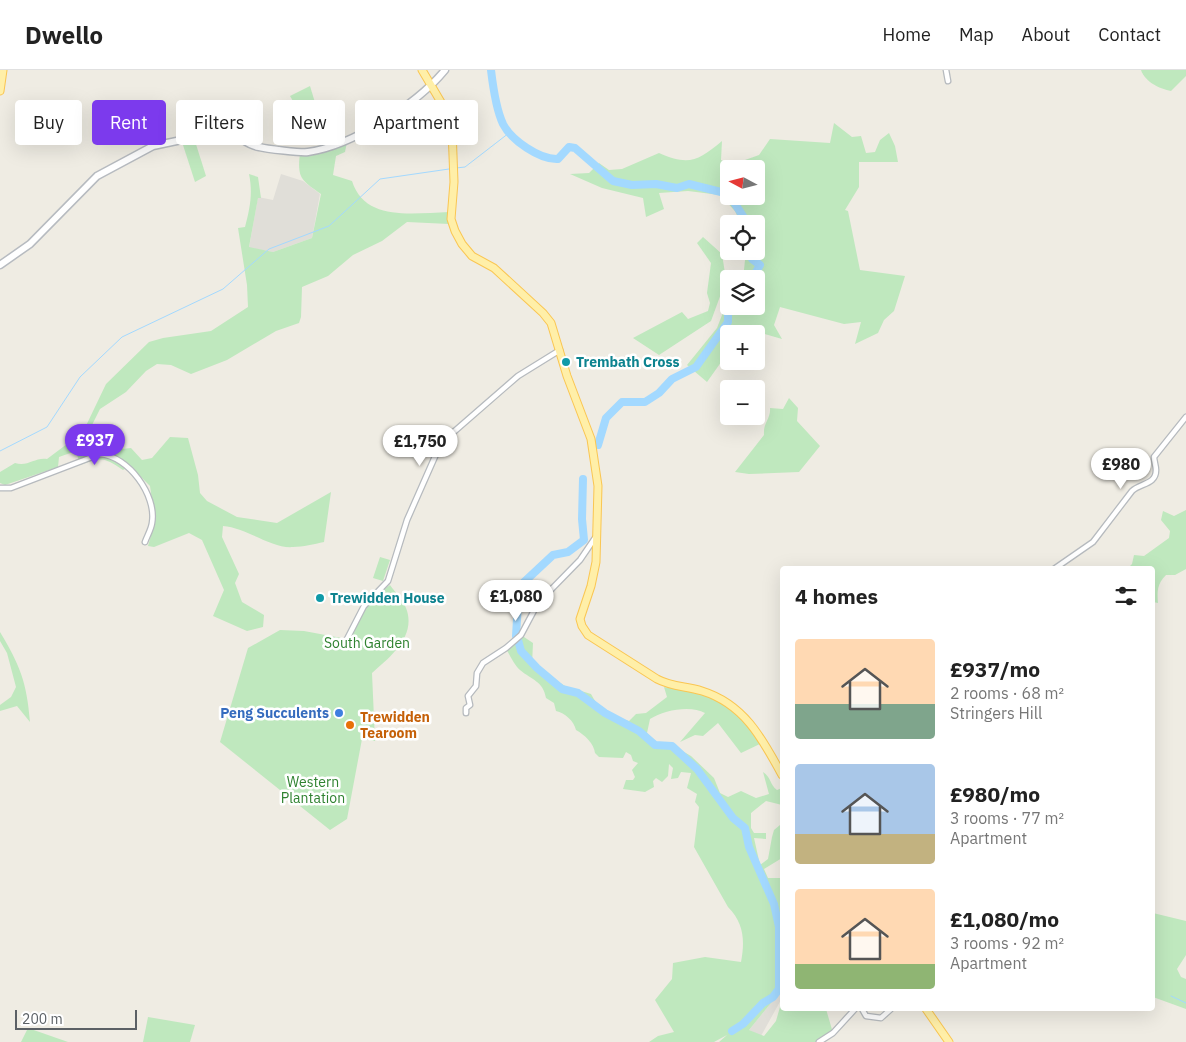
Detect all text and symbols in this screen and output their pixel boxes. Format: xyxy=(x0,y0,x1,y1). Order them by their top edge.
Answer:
text: Dwello xyxy=(25,19,103,51)
text: Home xyxy=(883,23,931,46)
text: Map xyxy=(959,23,994,46)
text: About xyxy=(1022,23,1070,46)
text: Contact xyxy=(1098,23,1161,46)
chip: Buy xyxy=(15,100,82,145)
chip: Rent xyxy=(92,100,166,145)
chip: Filters xyxy=(176,100,263,145)
chip: New xyxy=(273,100,345,145)
chip: Apartment xyxy=(355,100,478,145)
north arrow xyxy=(720,160,765,205)
map controls xyxy=(720,160,765,425)
button: locate xyxy=(720,215,765,260)
button: layers xyxy=(720,270,765,315)
button: + xyxy=(720,325,765,370)
place label: Trembath Cross xyxy=(576,353,680,371)
marker: Trembath Cross xyxy=(560,356,572,368)
button: − xyxy=(720,380,765,425)
pin: £937 xyxy=(65,424,125,466)
pin: £1,750 xyxy=(379,424,461,467)
text: £937 xyxy=(76,430,114,450)
text: £1,750 xyxy=(394,431,446,451)
pin: £980 xyxy=(1091,448,1151,490)
text: £980 xyxy=(1102,454,1140,474)
pin: £1,080 xyxy=(475,580,557,622)
text: 4 homes xyxy=(795,582,878,610)
icon: filters xyxy=(1112,582,1140,610)
text: £1,080 xyxy=(490,586,542,606)
place label: Trewidden House xyxy=(330,589,445,607)
marker: Trewidden House xyxy=(314,592,326,604)
park label: South Garden xyxy=(324,634,410,652)
text: £937/mo xyxy=(950,655,1040,683)
icon: home xyxy=(835,659,895,719)
text: 2 rooms · 68 m² xyxy=(950,683,1064,703)
text: Stringers Hill xyxy=(950,703,1042,723)
place label: Peng Succulents xyxy=(220,704,329,722)
marker: Peng Succulents xyxy=(333,707,345,719)
place label: Trewidden Tearoom xyxy=(360,708,430,742)
marker: Trewidden Tearoom xyxy=(344,719,356,731)
park label: Western Plantation xyxy=(281,773,345,807)
text: £980/mo xyxy=(950,780,1040,808)
icon: home xyxy=(835,784,895,844)
text: 3 rooms · 77 m² xyxy=(950,808,1064,828)
text: Apartment xyxy=(950,828,1027,848)
text: £1,080/mo xyxy=(950,905,1059,933)
icon: home xyxy=(835,909,895,969)
text: 3 rooms · 92 m² xyxy=(950,933,1064,953)
text: Apartment xyxy=(950,953,1027,973)
scale bar xyxy=(15,1007,138,1030)
text: 200 m xyxy=(22,1010,63,1028)

